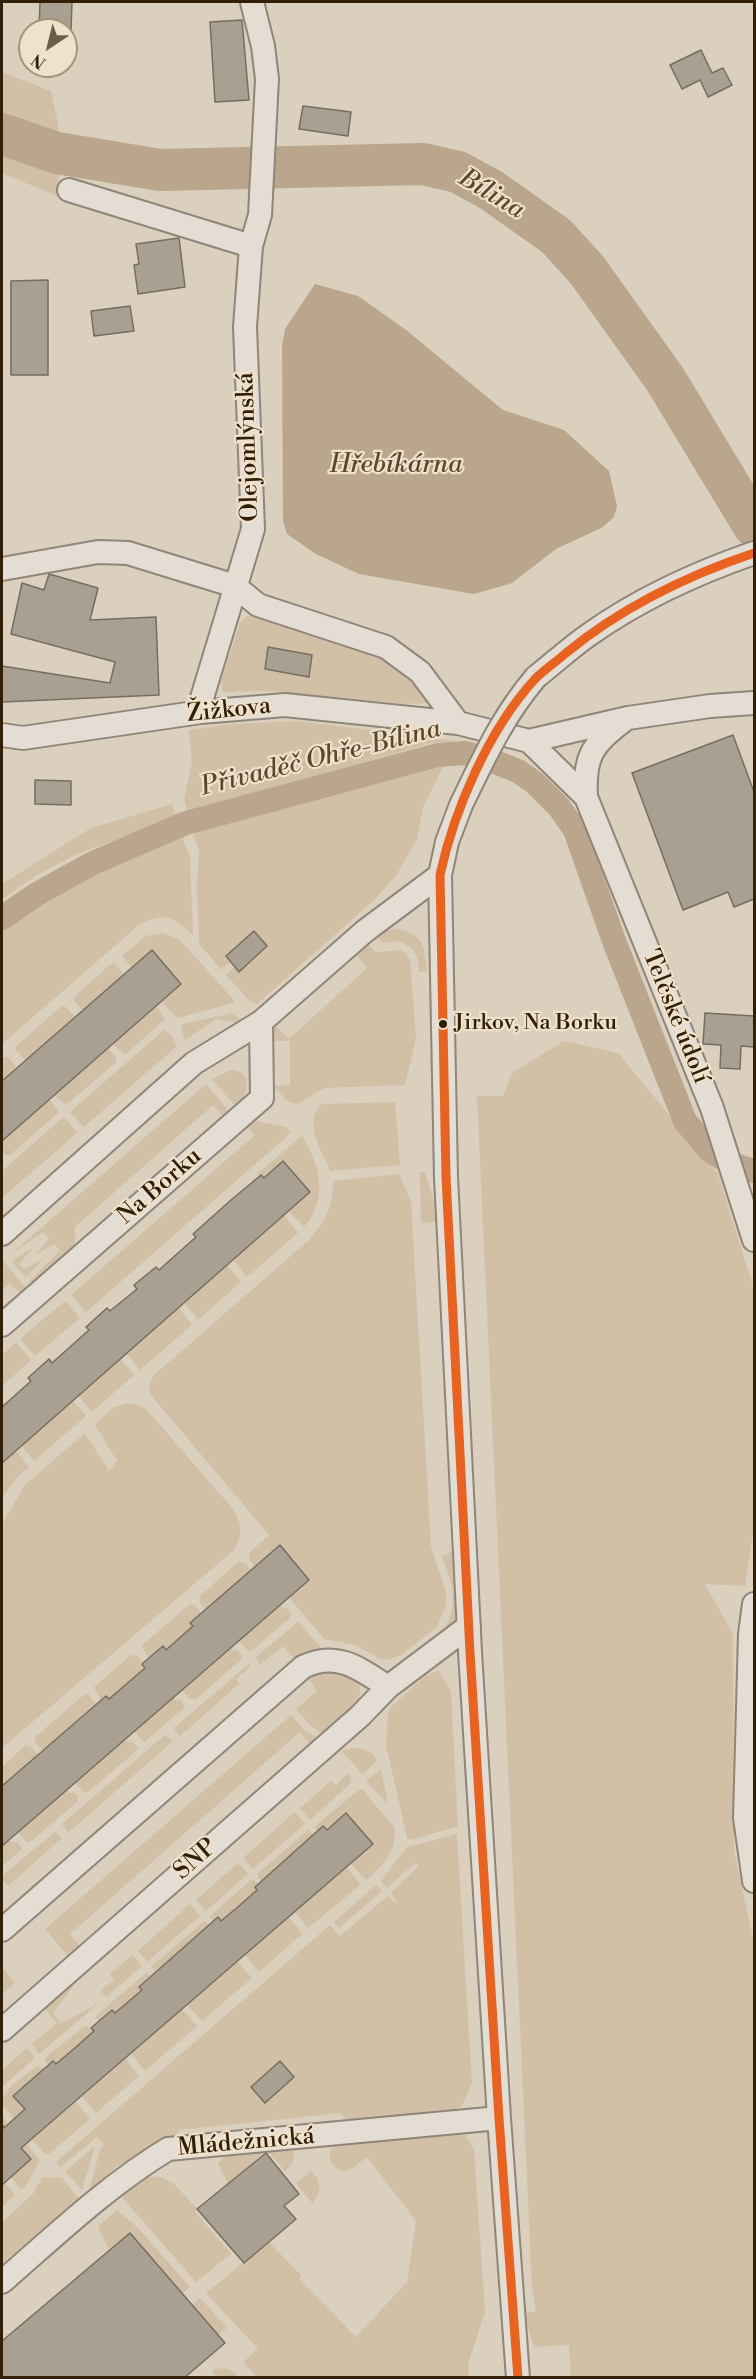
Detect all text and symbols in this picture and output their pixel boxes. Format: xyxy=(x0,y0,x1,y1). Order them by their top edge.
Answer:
north arrow xyxy=(18,18,78,78)
text: N xyxy=(28,49,50,73)
water label: Bílina xyxy=(452,163,530,227)
street label: Olejomlýnská xyxy=(232,372,266,522)
water label: Hřebíkárna xyxy=(330,450,462,482)
street label: Žižkova xyxy=(186,692,272,730)
water label: Přivaděč Ohře-Bílina xyxy=(198,714,444,804)
street label: Telčské údolí xyxy=(635,946,715,1088)
place label: Jirkov, Na Borku xyxy=(454,1011,617,1037)
marker: Jirkov, Na Borku xyxy=(437,1018,449,1030)
street label: Na Borku xyxy=(112,1143,208,1231)
street label: SNP xyxy=(168,1833,224,1887)
street label: Mládežnická xyxy=(176,2123,316,2163)

